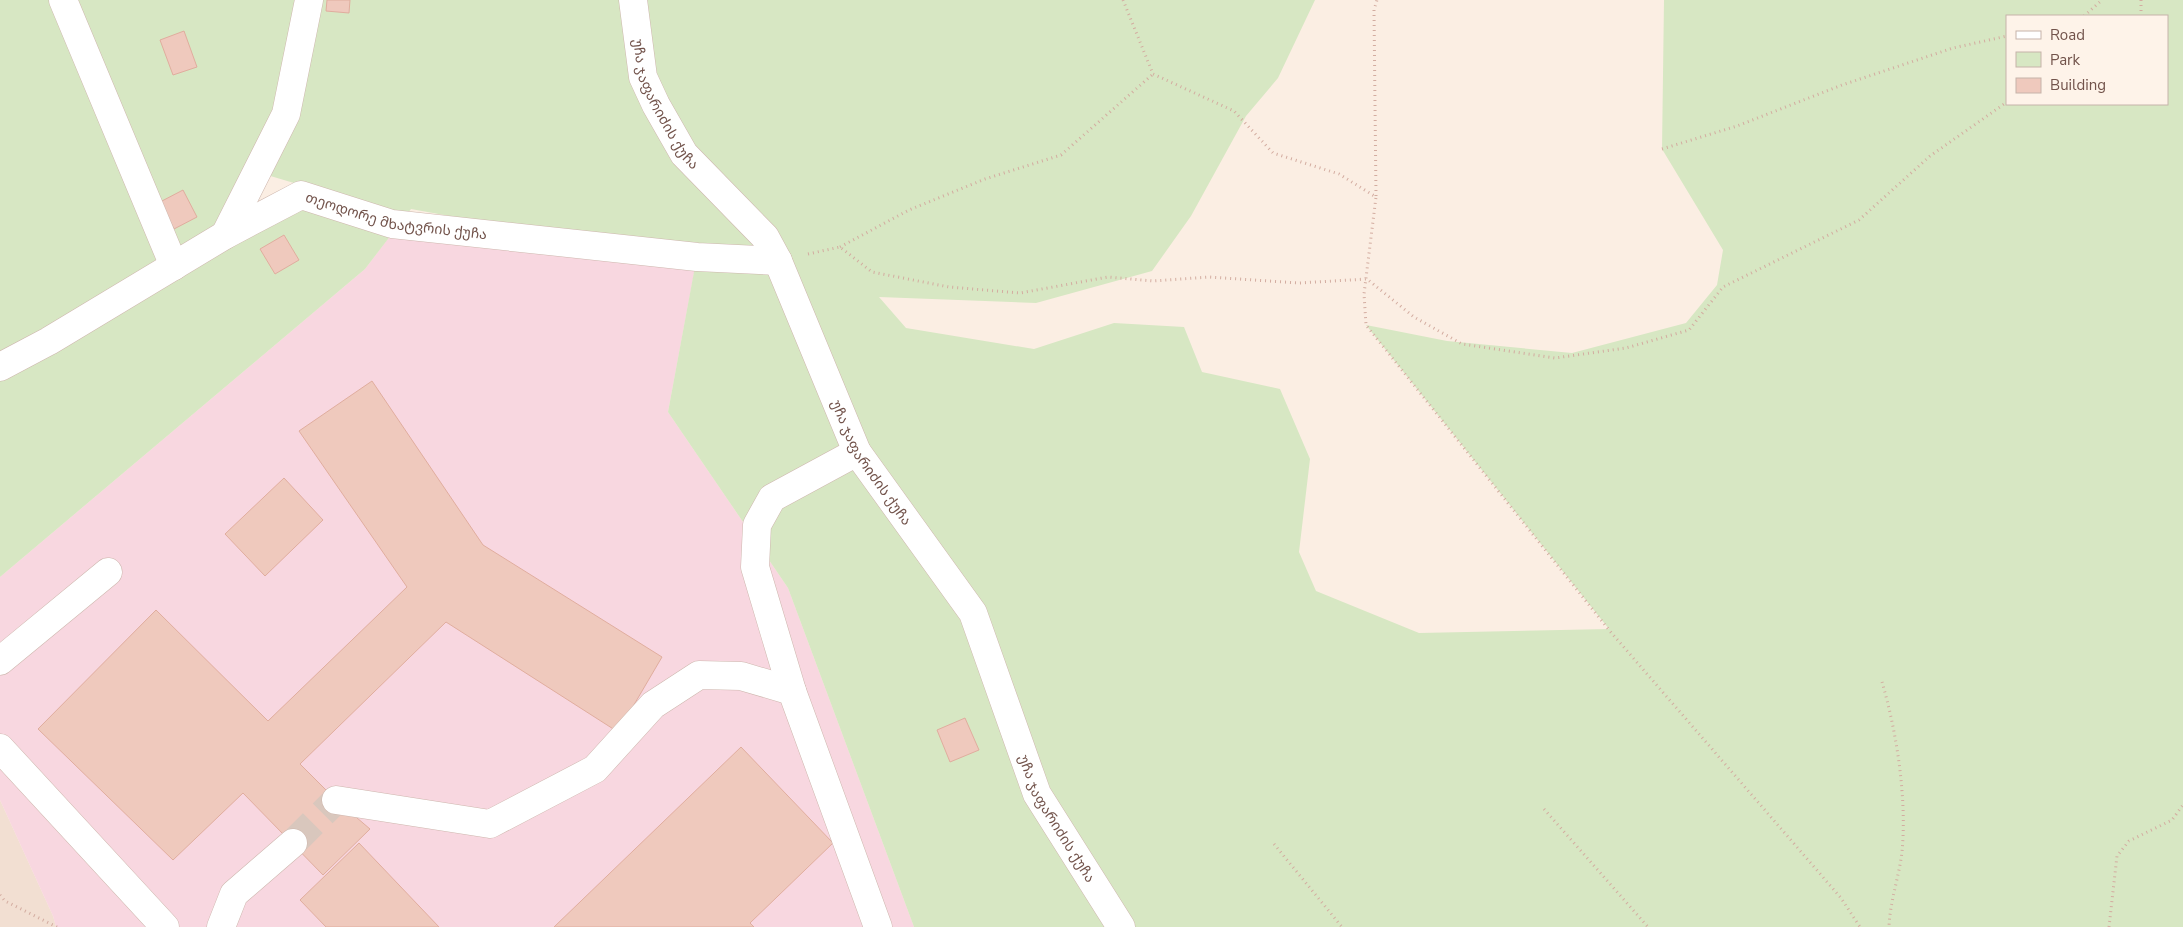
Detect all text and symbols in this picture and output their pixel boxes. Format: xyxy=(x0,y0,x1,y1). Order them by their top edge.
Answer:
legend xyxy=(2006,15,2168,105)
text: Road xyxy=(2050,25,2085,45)
street label: უჩა ჯაფარიძის ქუჩა xyxy=(628,38,703,174)
text: Park xyxy=(2050,50,2080,70)
text: Building xyxy=(2050,75,2106,95)
street label: თეოდორე მხატვრის ქუჩა xyxy=(303,188,488,244)
street label: უჩა ჯაფარიძის ქუჩა xyxy=(826,397,916,529)
street label: უჩა ჯაფარიძის ქუჩა xyxy=(1014,752,1099,886)

